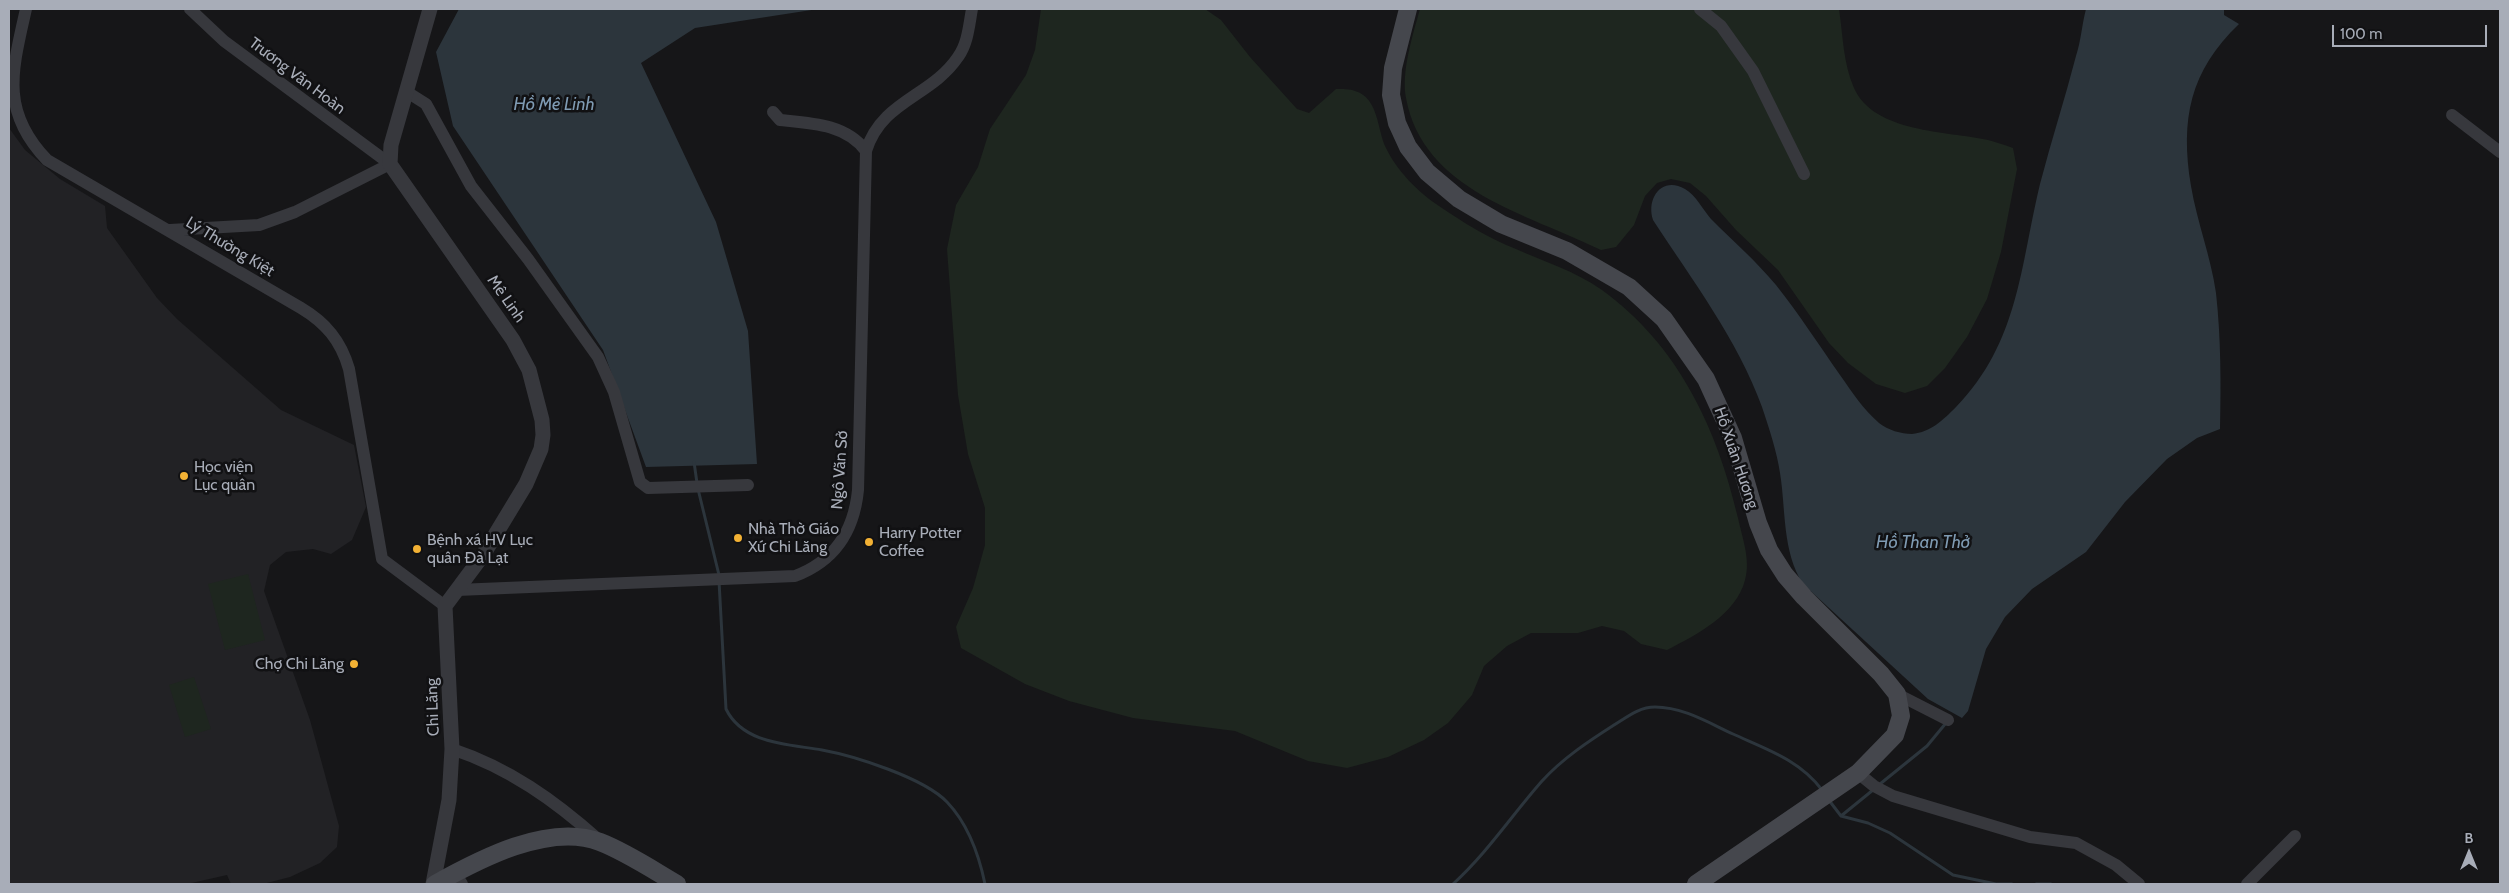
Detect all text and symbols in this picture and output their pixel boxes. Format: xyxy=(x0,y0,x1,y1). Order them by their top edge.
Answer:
scale bar xyxy=(2334,15,2489,47)
text: 100 m xyxy=(2340,25,2382,43)
street label: Trương Văn Hoàn xyxy=(245,34,349,118)
water label: Hồ Mê Linh xyxy=(513,94,595,116)
street label: Lý Thường Kiệt xyxy=(182,213,278,281)
street label: Mê Linh xyxy=(483,272,529,326)
street label: Hồ Xuân Hương xyxy=(1710,405,1762,511)
street label: Ngô Văn Sở xyxy=(828,430,852,510)
place label: Học viện Lục quân xyxy=(194,457,255,495)
marker: Học viện Lục quân xyxy=(178,470,190,482)
place label: Nhà Thờ Giáo Xứ Chi Lăng xyxy=(748,519,839,557)
place label: Harry Potter Coffee xyxy=(879,523,961,561)
place label: Bệnh xá HV Lục quân Đà Lạt xyxy=(427,530,533,568)
marker: Nhà Thờ Giáo Xứ Chi Lăng xyxy=(732,532,744,544)
water label: Hồ Than Thở xyxy=(1876,532,1970,554)
marker: Harry Potter Coffee xyxy=(863,536,875,548)
marker: Bệnh xá HV Lục quân Đà Lạt xyxy=(411,543,423,555)
place label: Chợ Chi Lăng xyxy=(255,654,344,674)
marker: Chợ Chi Lăng xyxy=(348,658,360,670)
street label: Chi Lăng xyxy=(422,678,444,736)
north arrow xyxy=(2444,828,2494,878)
text: B xyxy=(2465,829,2473,847)

